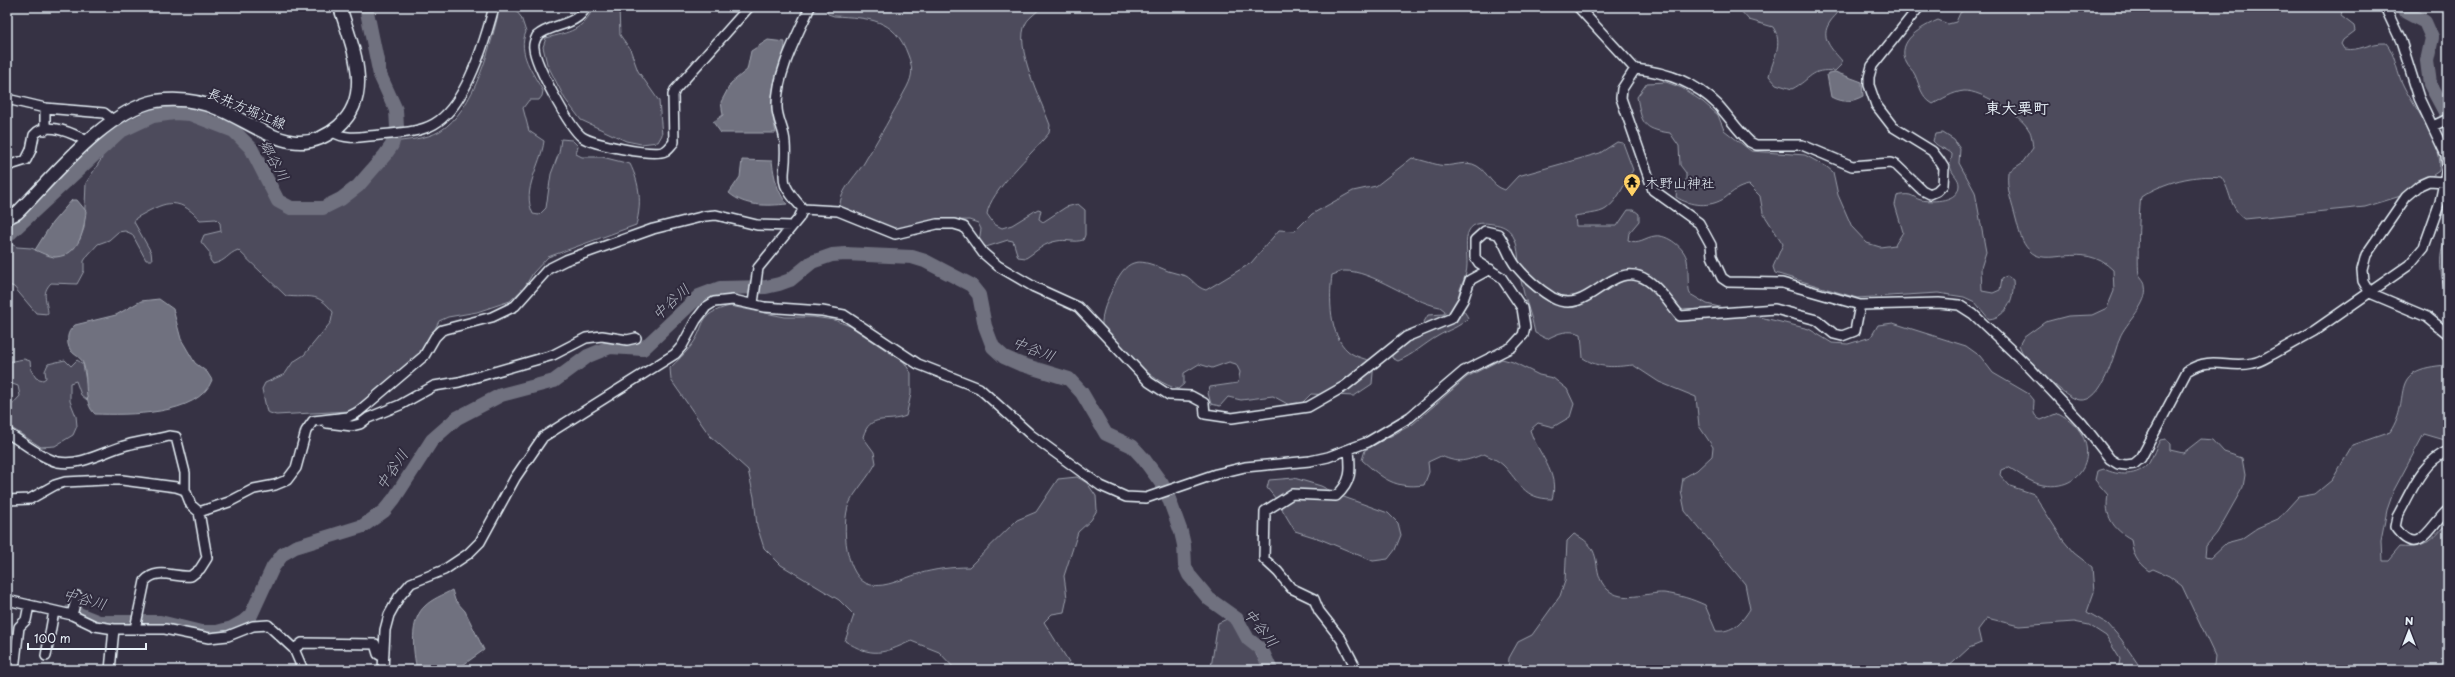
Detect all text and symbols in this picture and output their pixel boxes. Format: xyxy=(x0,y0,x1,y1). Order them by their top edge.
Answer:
street label: 長井方堀江線 xyxy=(204,82,290,134)
district label: 東大栗町 xyxy=(1985,95,2049,119)
water label: 郷谷川 xyxy=(254,135,296,185)
temple icon: 木野山神社 xyxy=(1622,172,1642,197)
place label: 木野山神社 xyxy=(1645,172,1715,193)
water label: 中谷川 xyxy=(646,277,694,325)
water label: 中谷川 xyxy=(1009,329,1059,367)
water label: 中谷川 xyxy=(369,444,413,494)
water label: 中谷川 xyxy=(60,581,110,615)
water label: 中谷川 xyxy=(1239,602,1285,652)
north arrow xyxy=(2389,611,2429,651)
text: N xyxy=(2405,612,2414,629)
scale bar xyxy=(28,625,146,651)
text: 100 m xyxy=(34,629,71,647)

